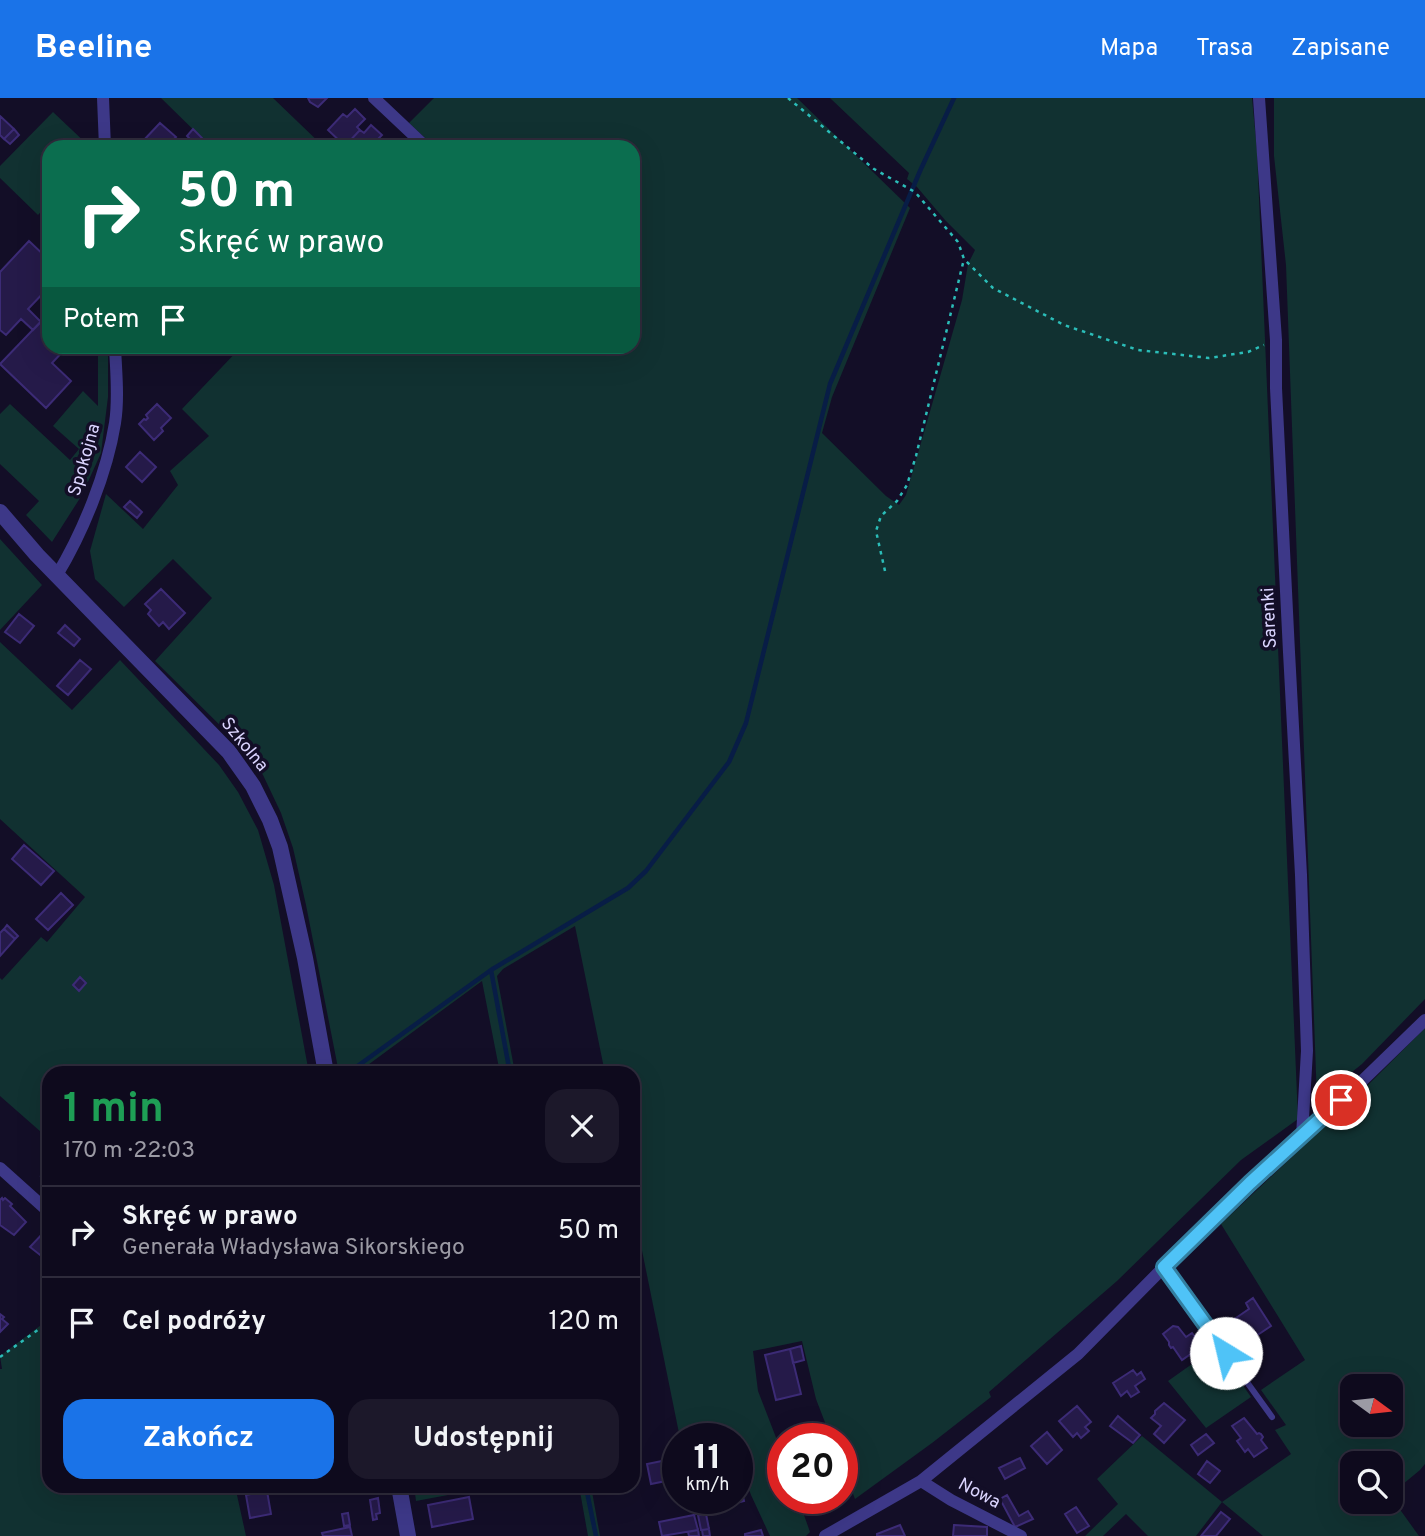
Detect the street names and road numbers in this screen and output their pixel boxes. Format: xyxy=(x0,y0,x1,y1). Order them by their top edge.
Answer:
street label: Spokojna xyxy=(64,421,106,499)
street label: Sarenki xyxy=(1257,587,1283,649)
street label: Szkolna xyxy=(215,713,273,777)
street label: Nowa xyxy=(954,1473,1004,1515)

